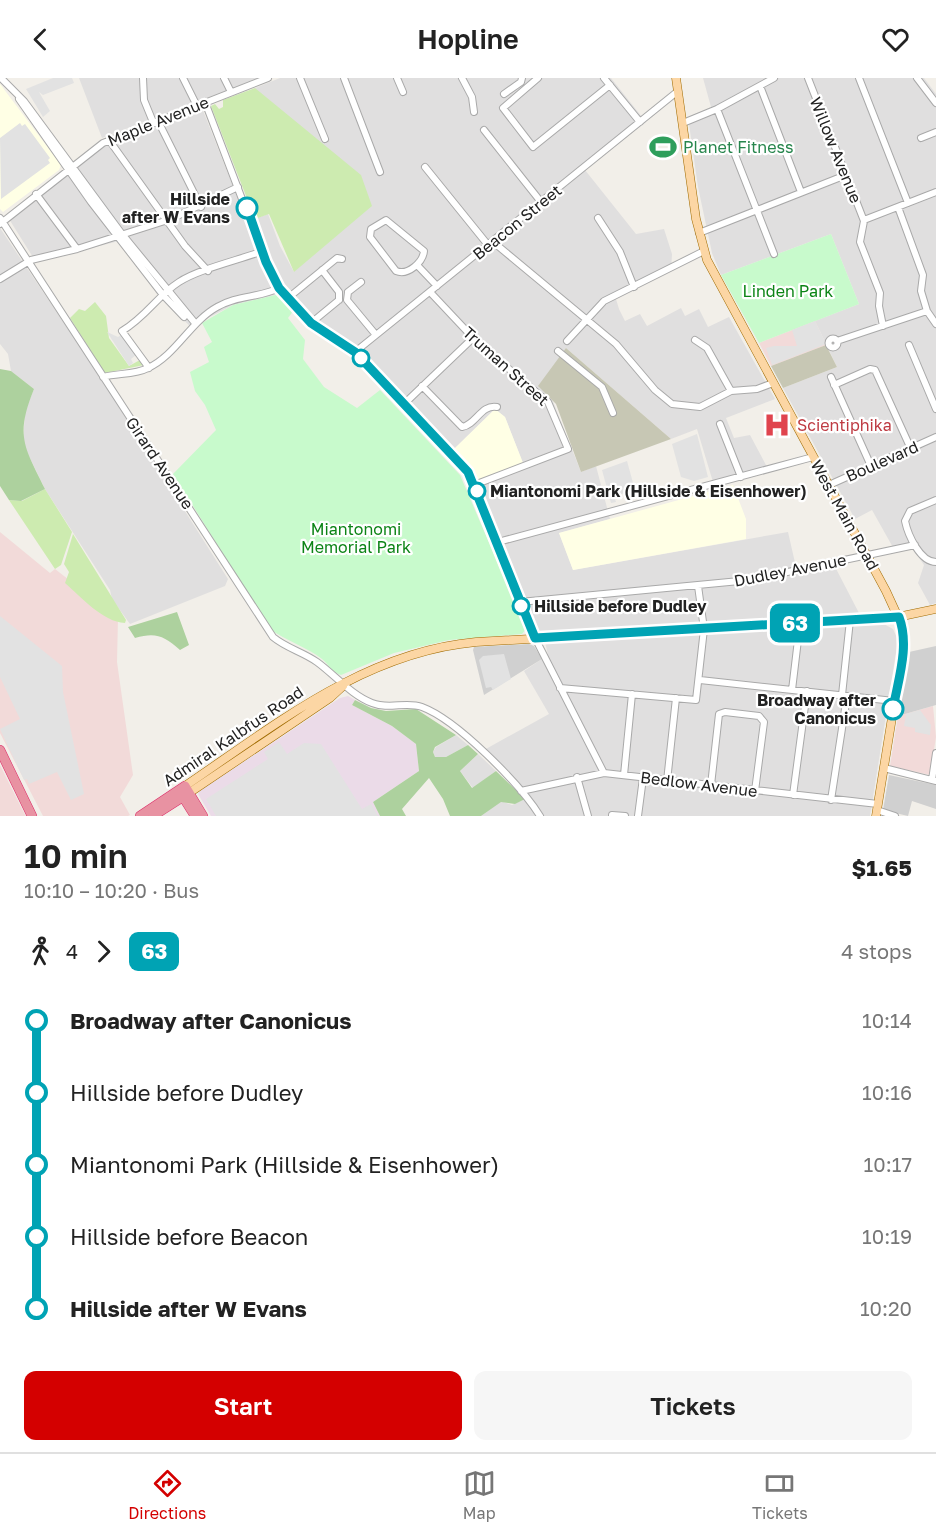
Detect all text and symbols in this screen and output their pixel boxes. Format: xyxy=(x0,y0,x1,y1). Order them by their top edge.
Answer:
icon: back xyxy=(24,23,57,56)
text: Hopline xyxy=(417,23,519,55)
icon: heart xyxy=(879,23,912,56)
street label: Maple Avenue xyxy=(104,92,212,150)
street label: Willow Avenue xyxy=(806,94,866,206)
sports icon: Planet Fitness xyxy=(648,132,678,162)
place label: Planet Fitness xyxy=(683,137,793,157)
street label: Beacon Street xyxy=(469,180,565,264)
place label: Hillside after W Evans xyxy=(122,189,230,227)
marker: Hillside after W Evans xyxy=(236,197,258,219)
park label: Linden Park xyxy=(743,281,833,301)
street label: Truman Street xyxy=(459,322,553,410)
unlabelled marker xyxy=(352,349,370,367)
hospital icon: Scientiphika xyxy=(762,410,792,440)
street label: Girard Avenue xyxy=(122,413,198,513)
place label: Scientiphika xyxy=(797,415,892,435)
street label: Boulevard xyxy=(843,436,921,486)
street label: West Main Road xyxy=(806,456,884,574)
place label: Miantonomi Park (Hillside & Eisenhower) xyxy=(490,481,806,501)
marker: Miantonomi Park (Hillside & Eisenhower) xyxy=(468,482,486,500)
park label: Miantonomi Memorial Park xyxy=(301,519,411,557)
street label: Dudley Avenue xyxy=(732,549,848,591)
place label: Hillside before Dudley xyxy=(534,596,707,616)
marker: Hillside before Dudley xyxy=(512,597,530,615)
line badge: 63 xyxy=(768,604,822,642)
text: 63 xyxy=(782,610,808,636)
street label: Admiral Kalbfus Road xyxy=(159,682,307,790)
place label: Broadway after Canonicus xyxy=(757,690,876,728)
marker: Broadway after Canonicus xyxy=(882,698,904,720)
street label: Bedlow Avenue xyxy=(639,767,759,801)
text: 10 min xyxy=(24,836,128,875)
text: $1.65 xyxy=(851,854,912,881)
text: 10:10 – 10:20 · Bus xyxy=(24,878,199,902)
icon: walk xyxy=(24,935,57,968)
icon: forward xyxy=(87,935,120,968)
text: 63 xyxy=(141,938,167,964)
text: 4 xyxy=(66,939,78,963)
text: 4 stops xyxy=(841,939,912,963)
text: Broadway after Canonicus xyxy=(70,1007,351,1034)
text: 10:14 xyxy=(862,1008,912,1032)
text: Hillside before Dudley xyxy=(70,1079,303,1106)
text: 10:16 xyxy=(862,1080,912,1104)
text: Miantonomi Park (Hillside & Eisenhower) xyxy=(70,1151,499,1178)
text: 10:17 xyxy=(864,1152,912,1176)
text: Hillside before Beacon xyxy=(70,1223,308,1250)
text: 10:19 xyxy=(862,1224,912,1248)
text: Hillside after W Evans xyxy=(70,1295,307,1322)
text: 10:20 xyxy=(860,1296,912,1320)
button: Start xyxy=(24,1371,462,1440)
button: Tickets xyxy=(474,1371,912,1440)
tab: Directions xyxy=(128,1467,206,1523)
tab: Map xyxy=(463,1467,496,1523)
tab: Tickets xyxy=(752,1467,808,1523)

